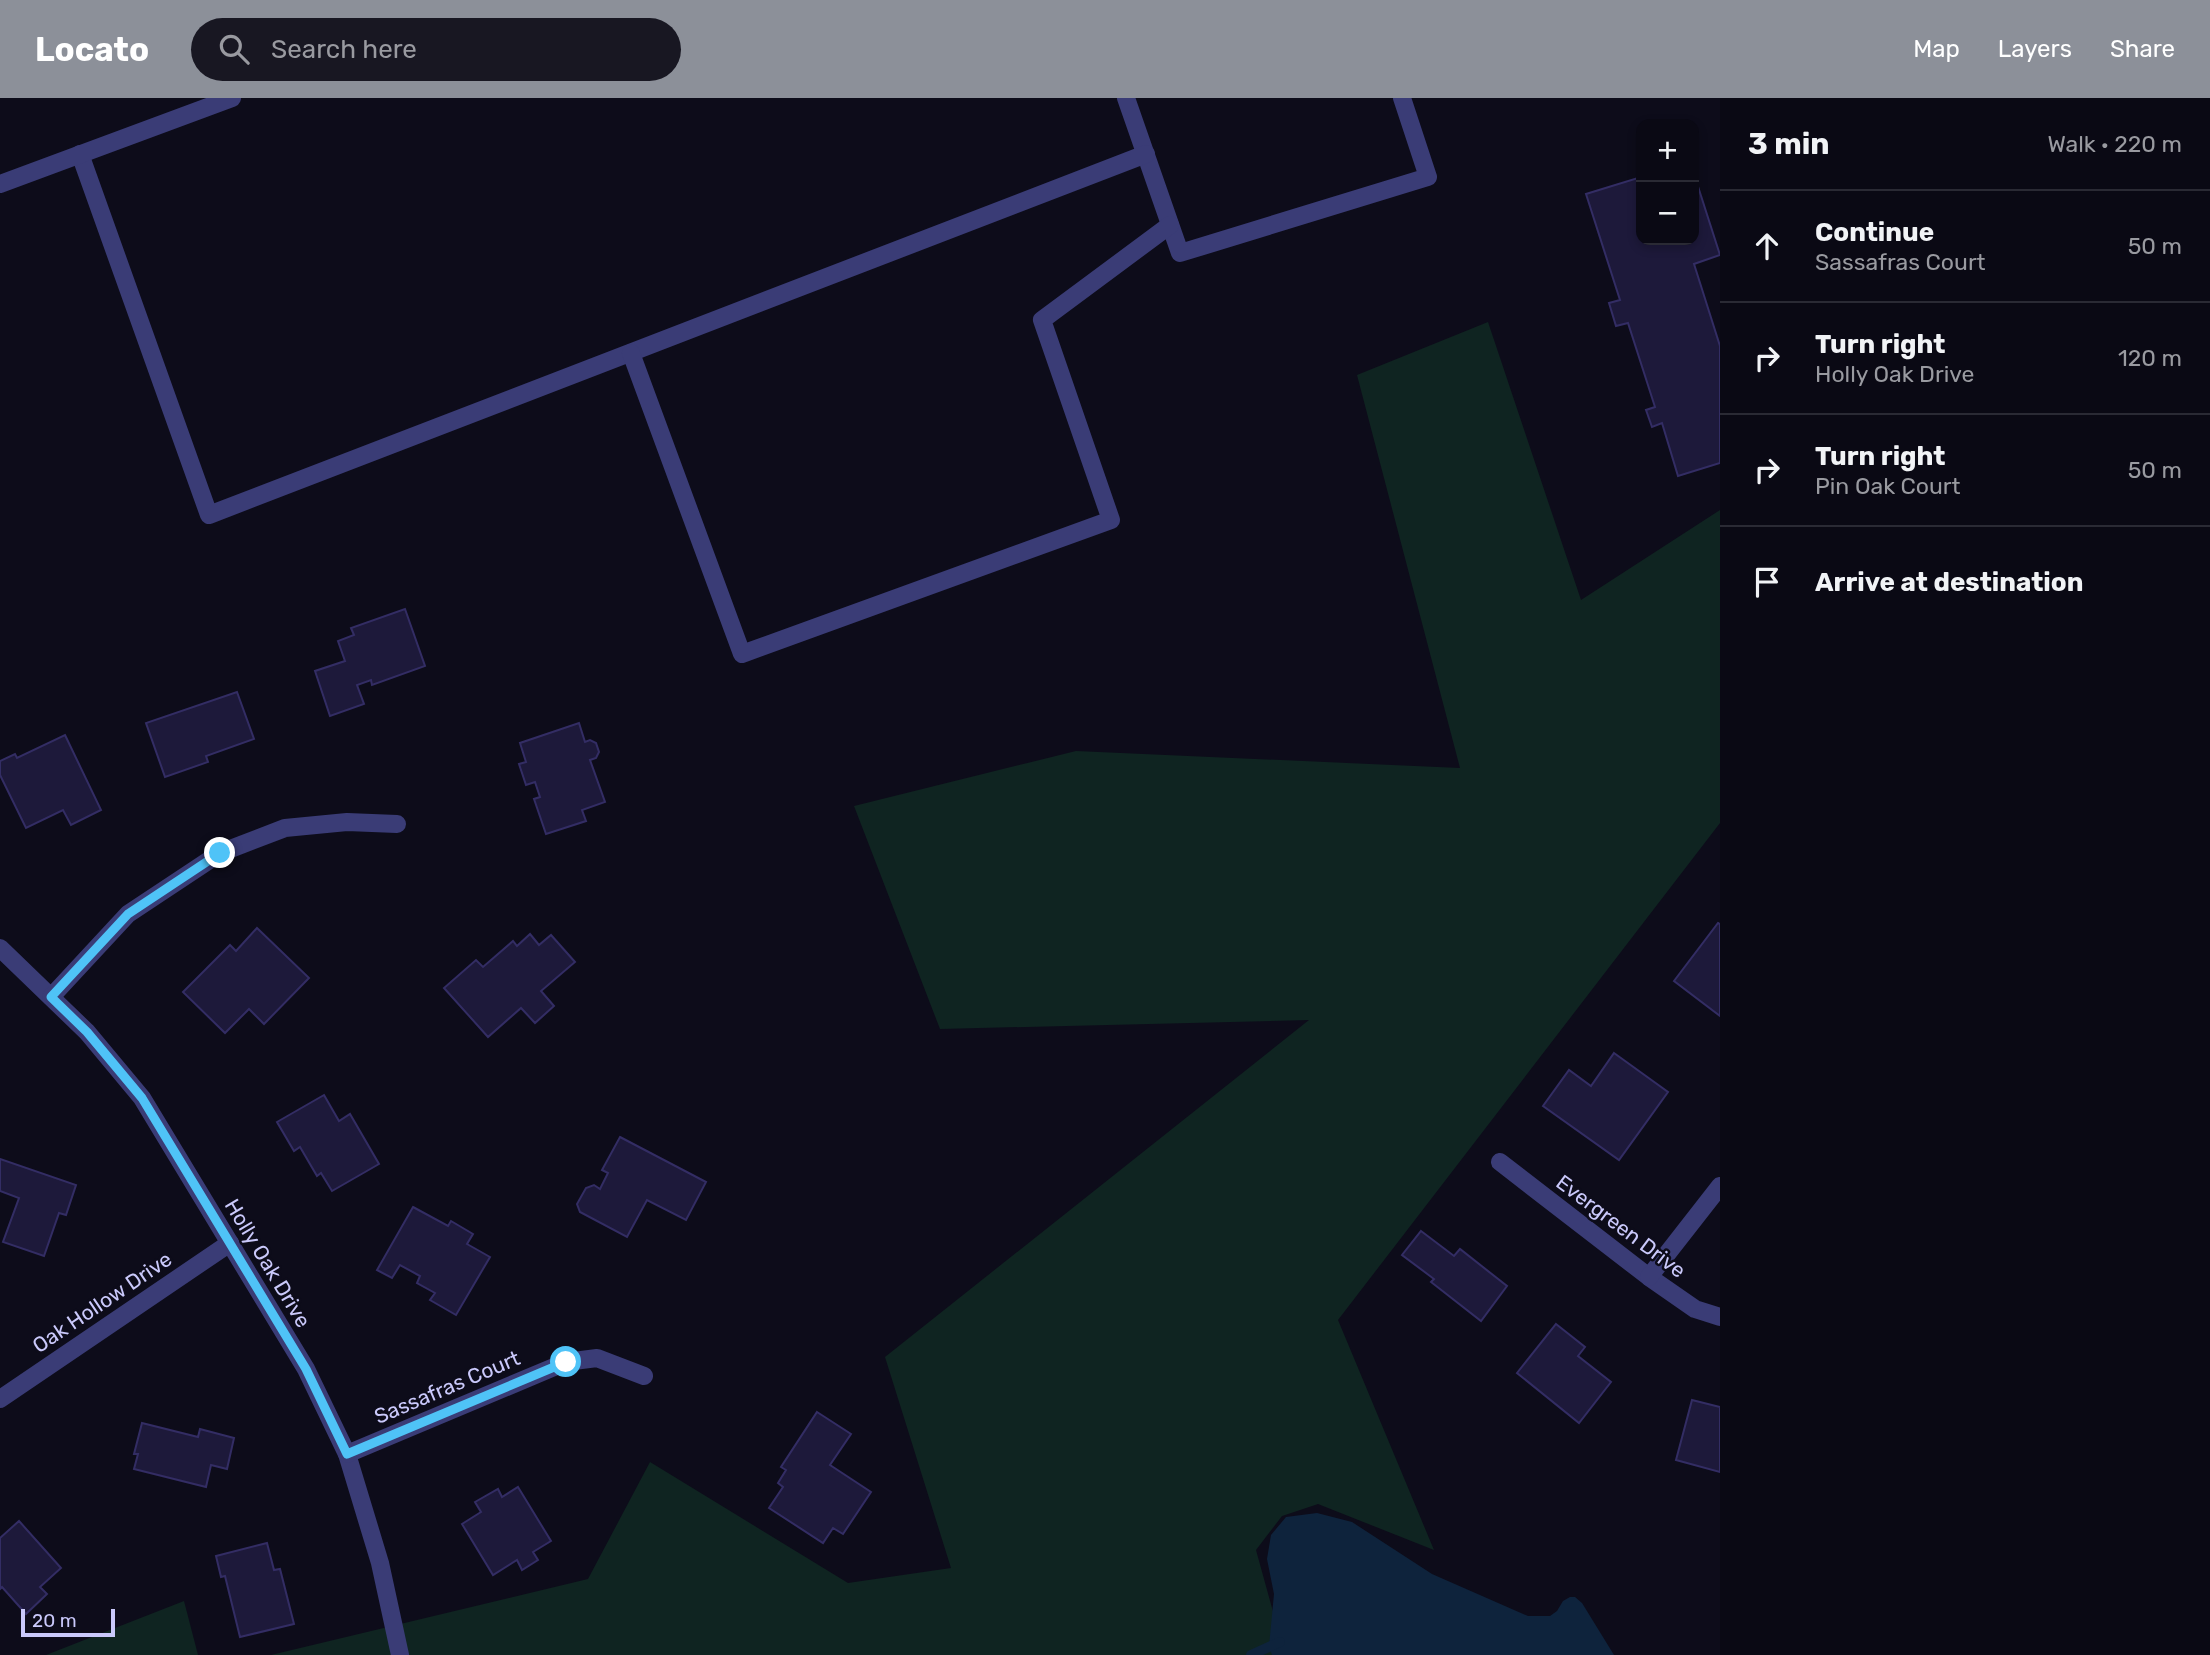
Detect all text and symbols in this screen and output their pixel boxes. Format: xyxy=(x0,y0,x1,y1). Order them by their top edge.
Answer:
search box xyxy=(191,18,681,81)
text: Locato xyxy=(35,30,149,69)
icon: search xyxy=(215,30,253,68)
text: Search here xyxy=(271,34,417,65)
text: Map xyxy=(1913,35,1960,63)
text: Layers xyxy=(1998,35,2072,63)
text: Share xyxy=(2110,35,2175,63)
map controls xyxy=(1636,119,1699,245)
button: + xyxy=(1636,119,1699,182)
text: 3 min xyxy=(1748,126,1830,162)
text: Walk · 220 m xyxy=(2048,130,2182,158)
button: − xyxy=(1636,182,1699,245)
text: Continue xyxy=(1815,217,1934,248)
icon: ahead xyxy=(1748,227,1786,265)
text: 50 m xyxy=(2128,232,2182,260)
text: Sassafras Court xyxy=(1815,248,1986,276)
text: Turn right xyxy=(1815,329,1945,360)
icon: right xyxy=(1748,339,1786,377)
text: 120 m xyxy=(2118,344,2182,372)
text: Holly Oak Drive xyxy=(1815,360,1974,388)
text: Turn right xyxy=(1815,441,1945,472)
icon: right xyxy=(1748,451,1786,489)
text: 50 m xyxy=(2128,456,2182,484)
text: Pin Oak Court xyxy=(1815,472,1961,500)
icon: arrive xyxy=(1748,563,1786,601)
text: Arrive at destination xyxy=(1815,567,2083,598)
route end xyxy=(204,837,235,868)
street label: Evergreen Drive xyxy=(1551,1169,1691,1283)
street label: Holly Oak Drive xyxy=(220,1194,316,1332)
street label: Oak Hollow Drive xyxy=(28,1246,176,1358)
street label: Sassafras Court xyxy=(370,1345,524,1429)
route start xyxy=(550,1346,581,1377)
scale bar xyxy=(21,1606,116,1638)
text: 20 m xyxy=(32,1609,77,1632)

